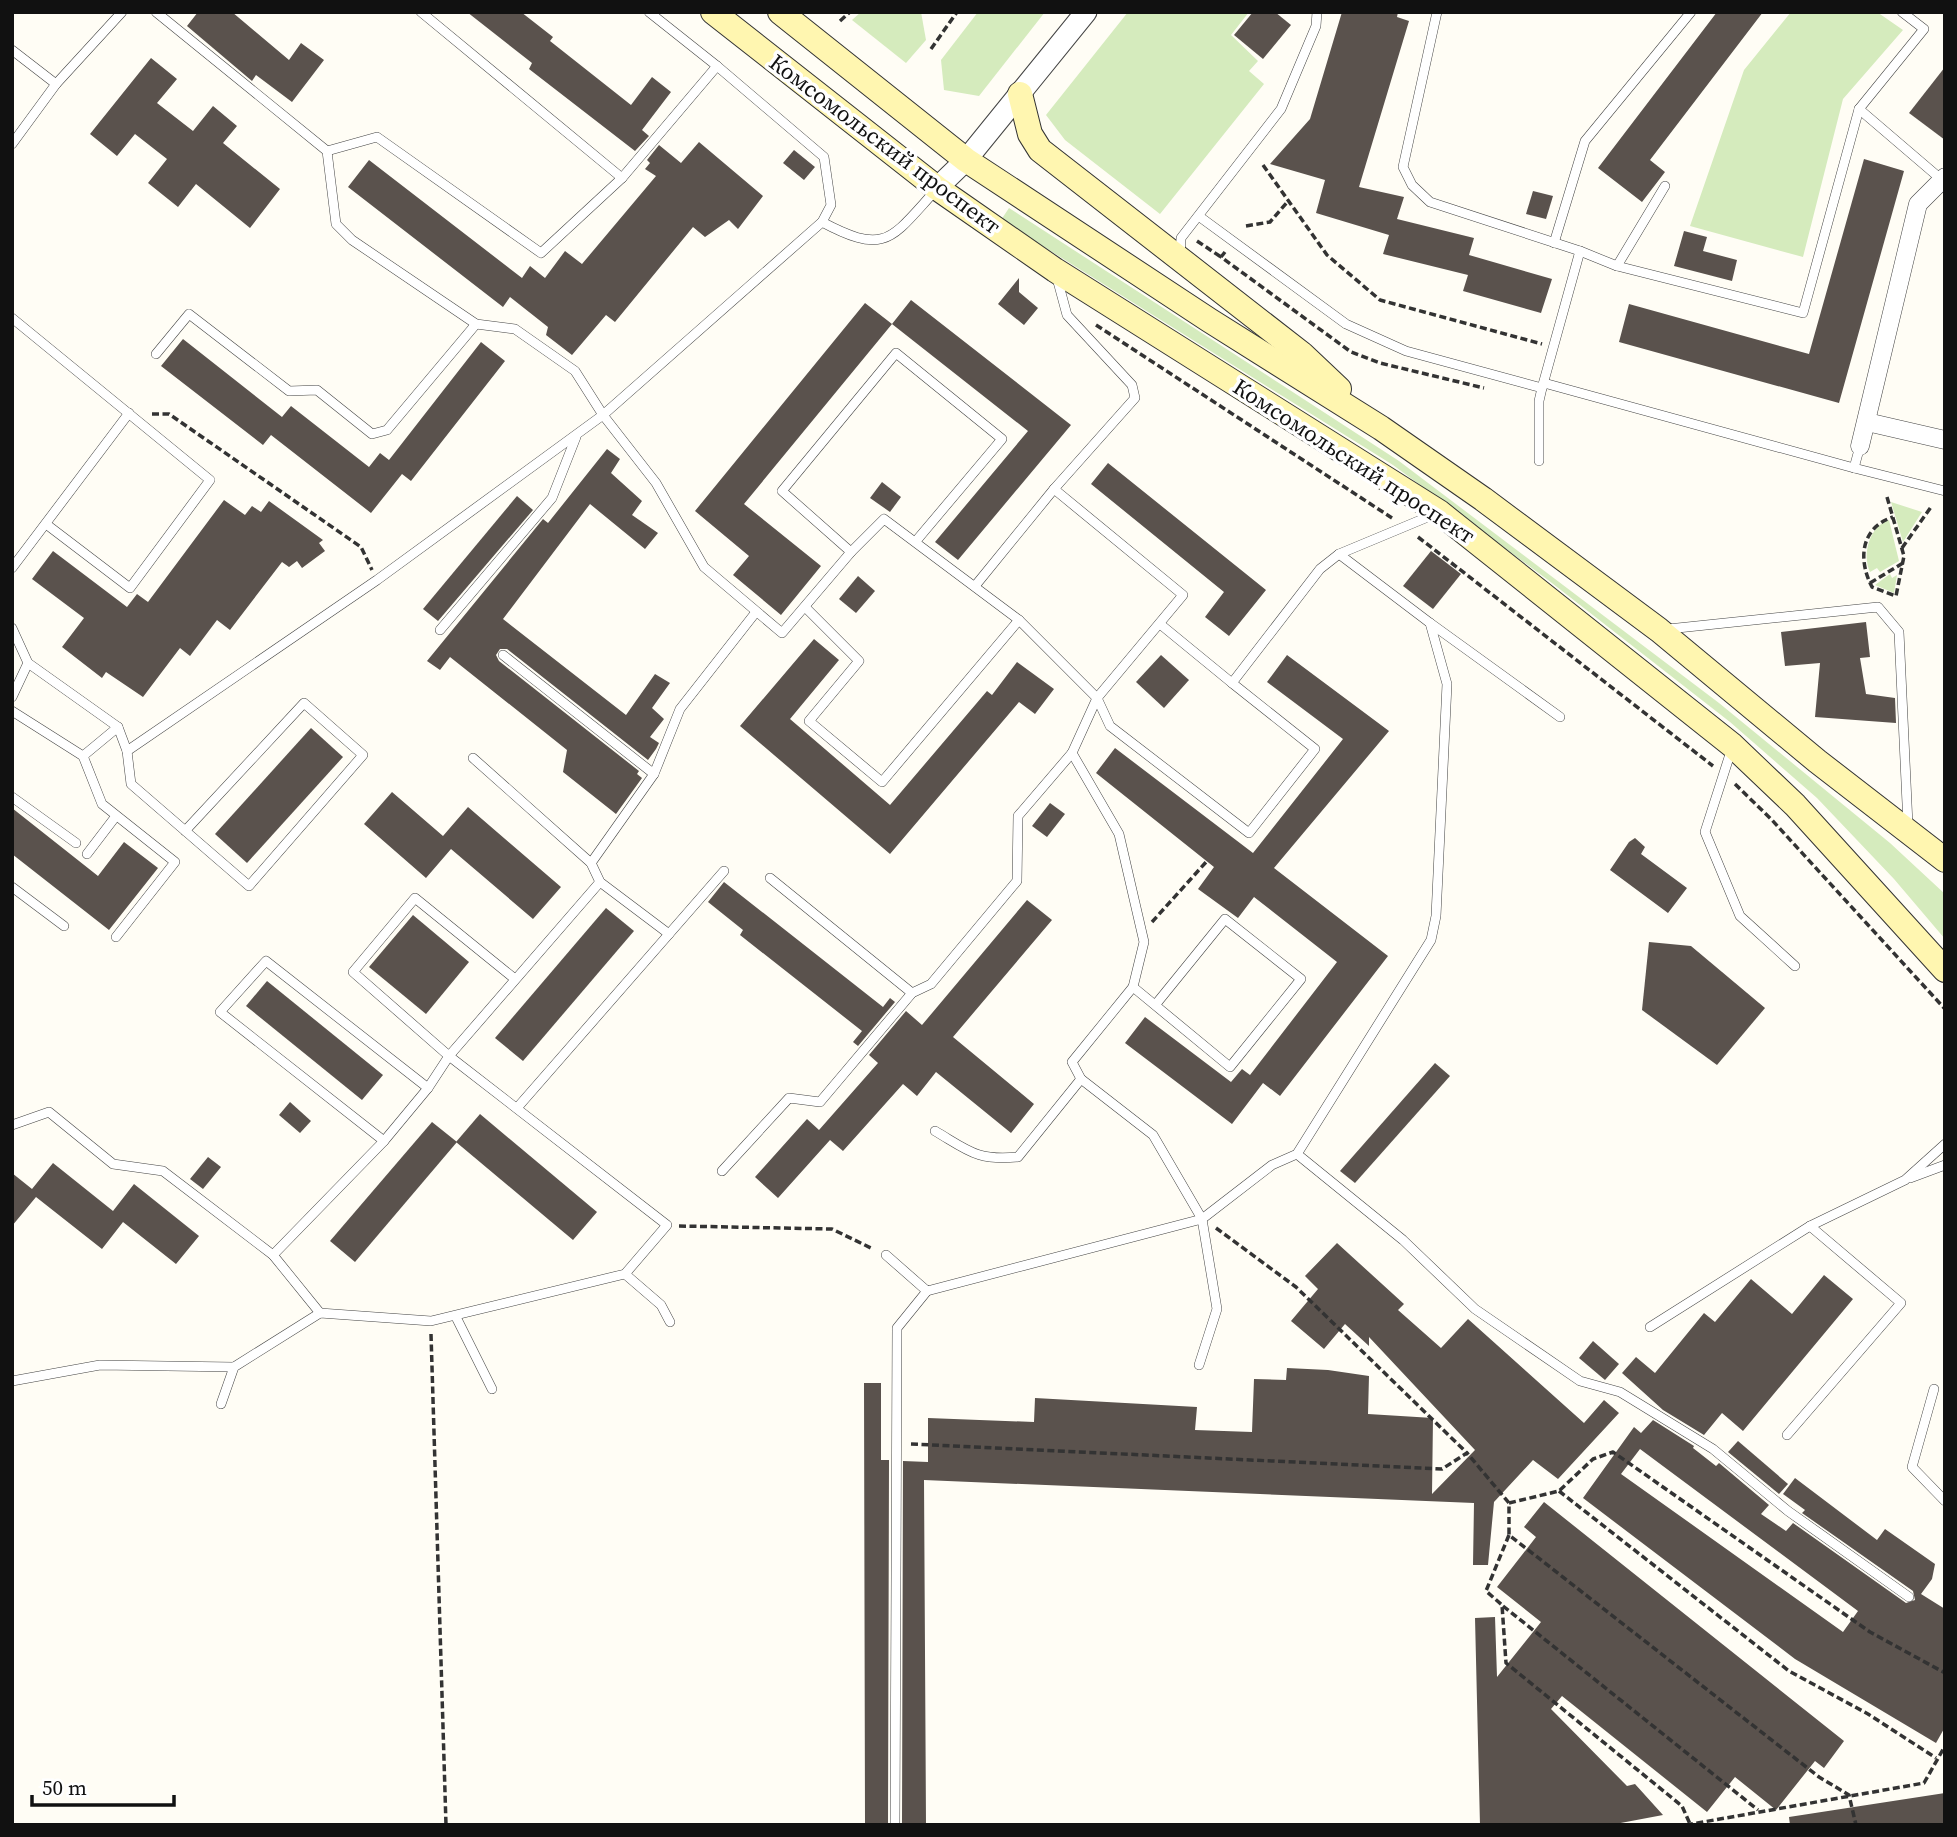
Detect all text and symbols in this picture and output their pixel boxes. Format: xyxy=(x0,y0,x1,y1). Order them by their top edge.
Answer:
street label: Комсомольский проспект xyxy=(763,46,1007,242)
street label: Комсомольский проспект xyxy=(1227,371,1481,551)
scale bar xyxy=(32,1764,173,1808)
text: 50 m xyxy=(42,1773,87,1802)

